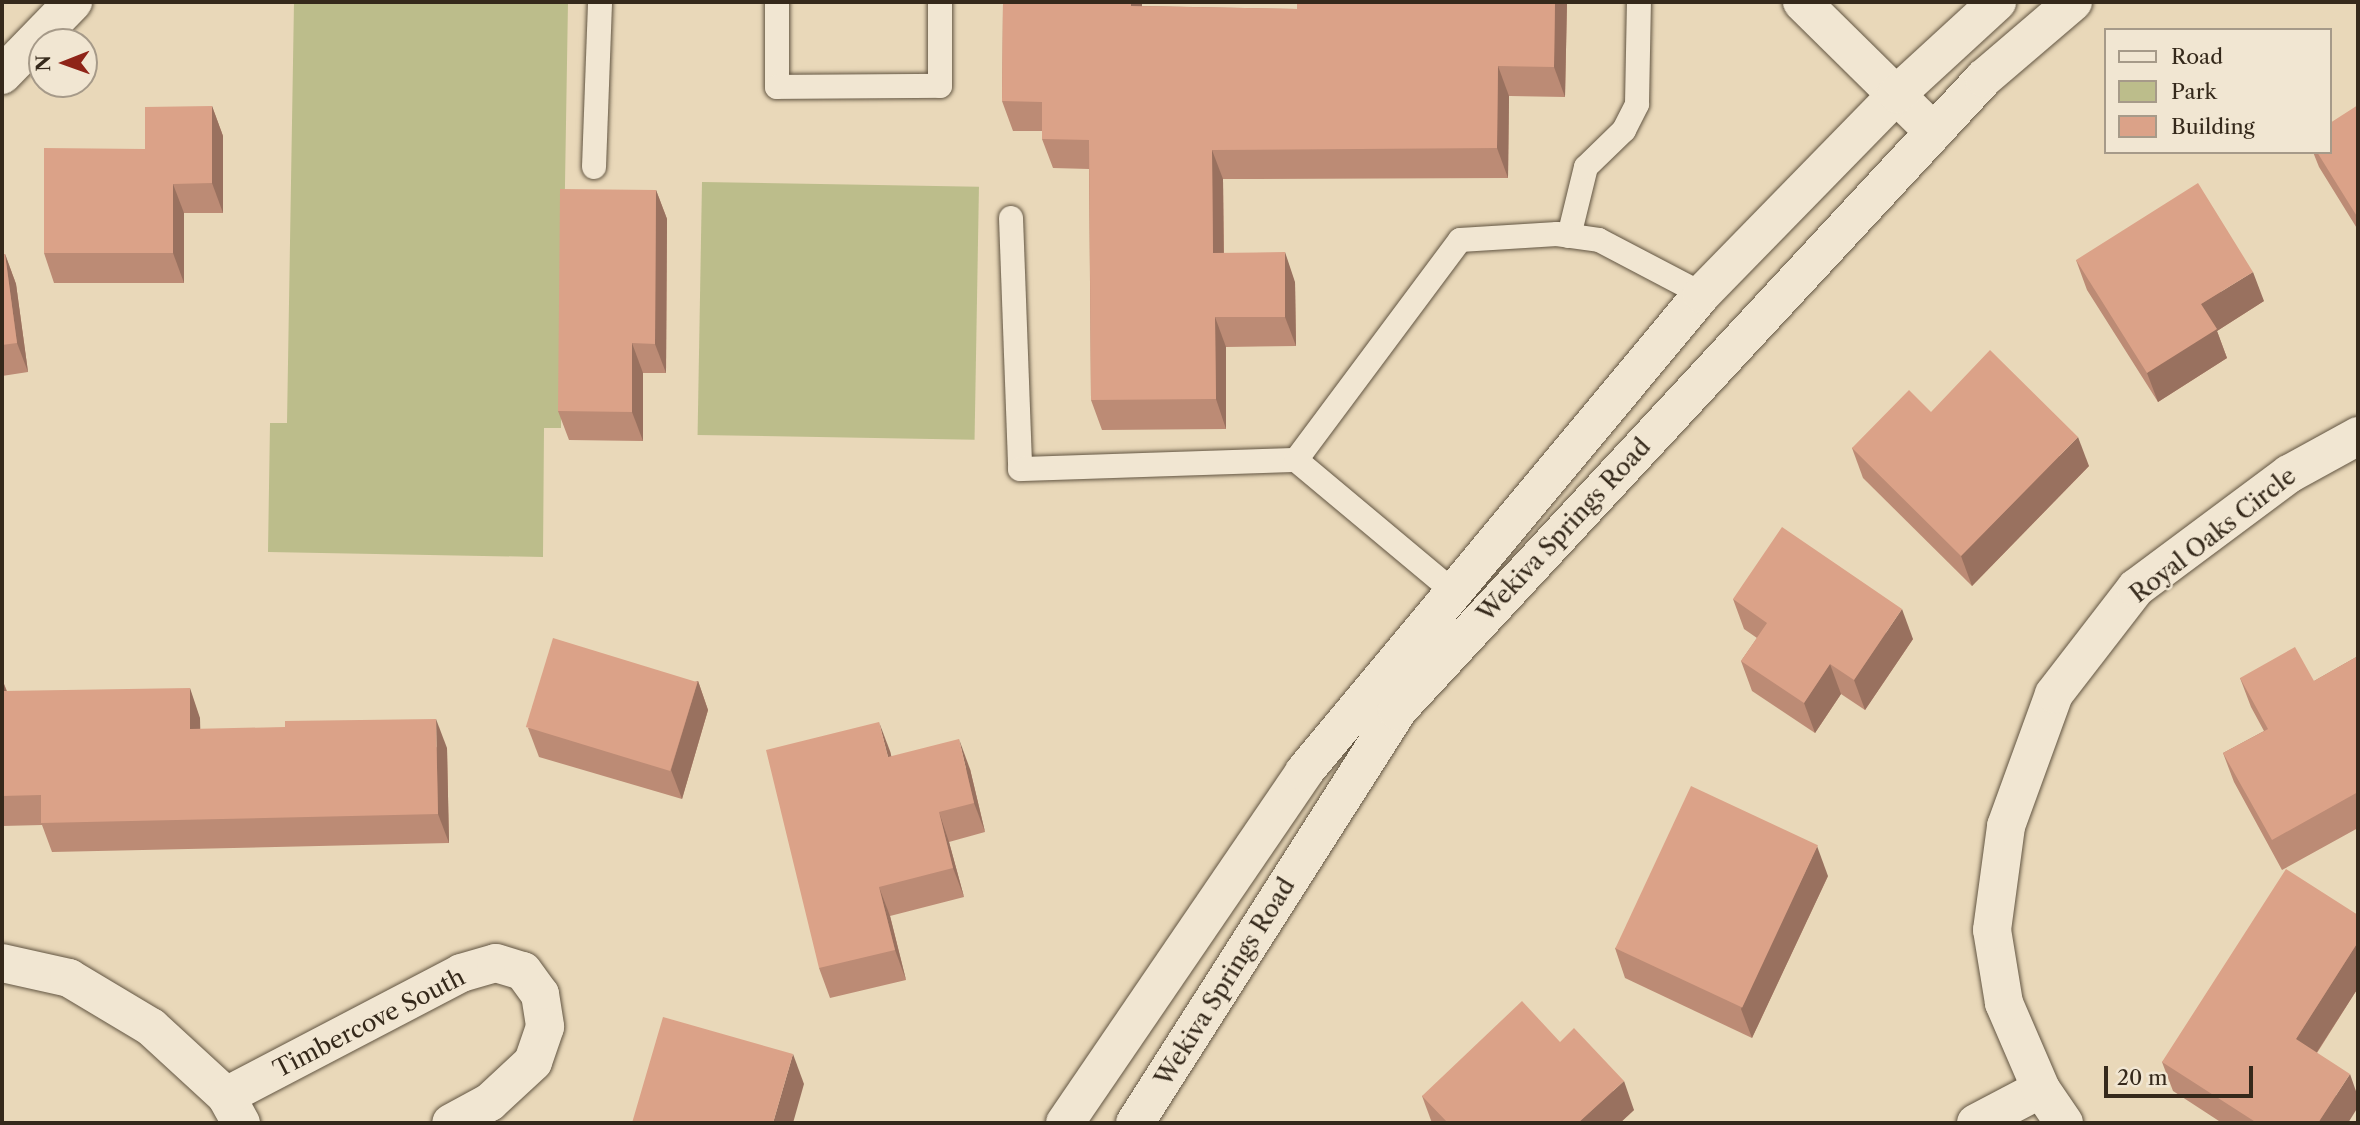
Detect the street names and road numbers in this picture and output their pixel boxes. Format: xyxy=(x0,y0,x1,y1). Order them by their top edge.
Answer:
street label: Wekiva Springs Road xyxy=(1472,432,1656,628)
street label: Royal Oaks Circle xyxy=(2124,461,2302,609)
street label: Wekiva Springs Road xyxy=(1149,872,1301,1092)
street label: Timbercove South xyxy=(268,962,470,1084)

